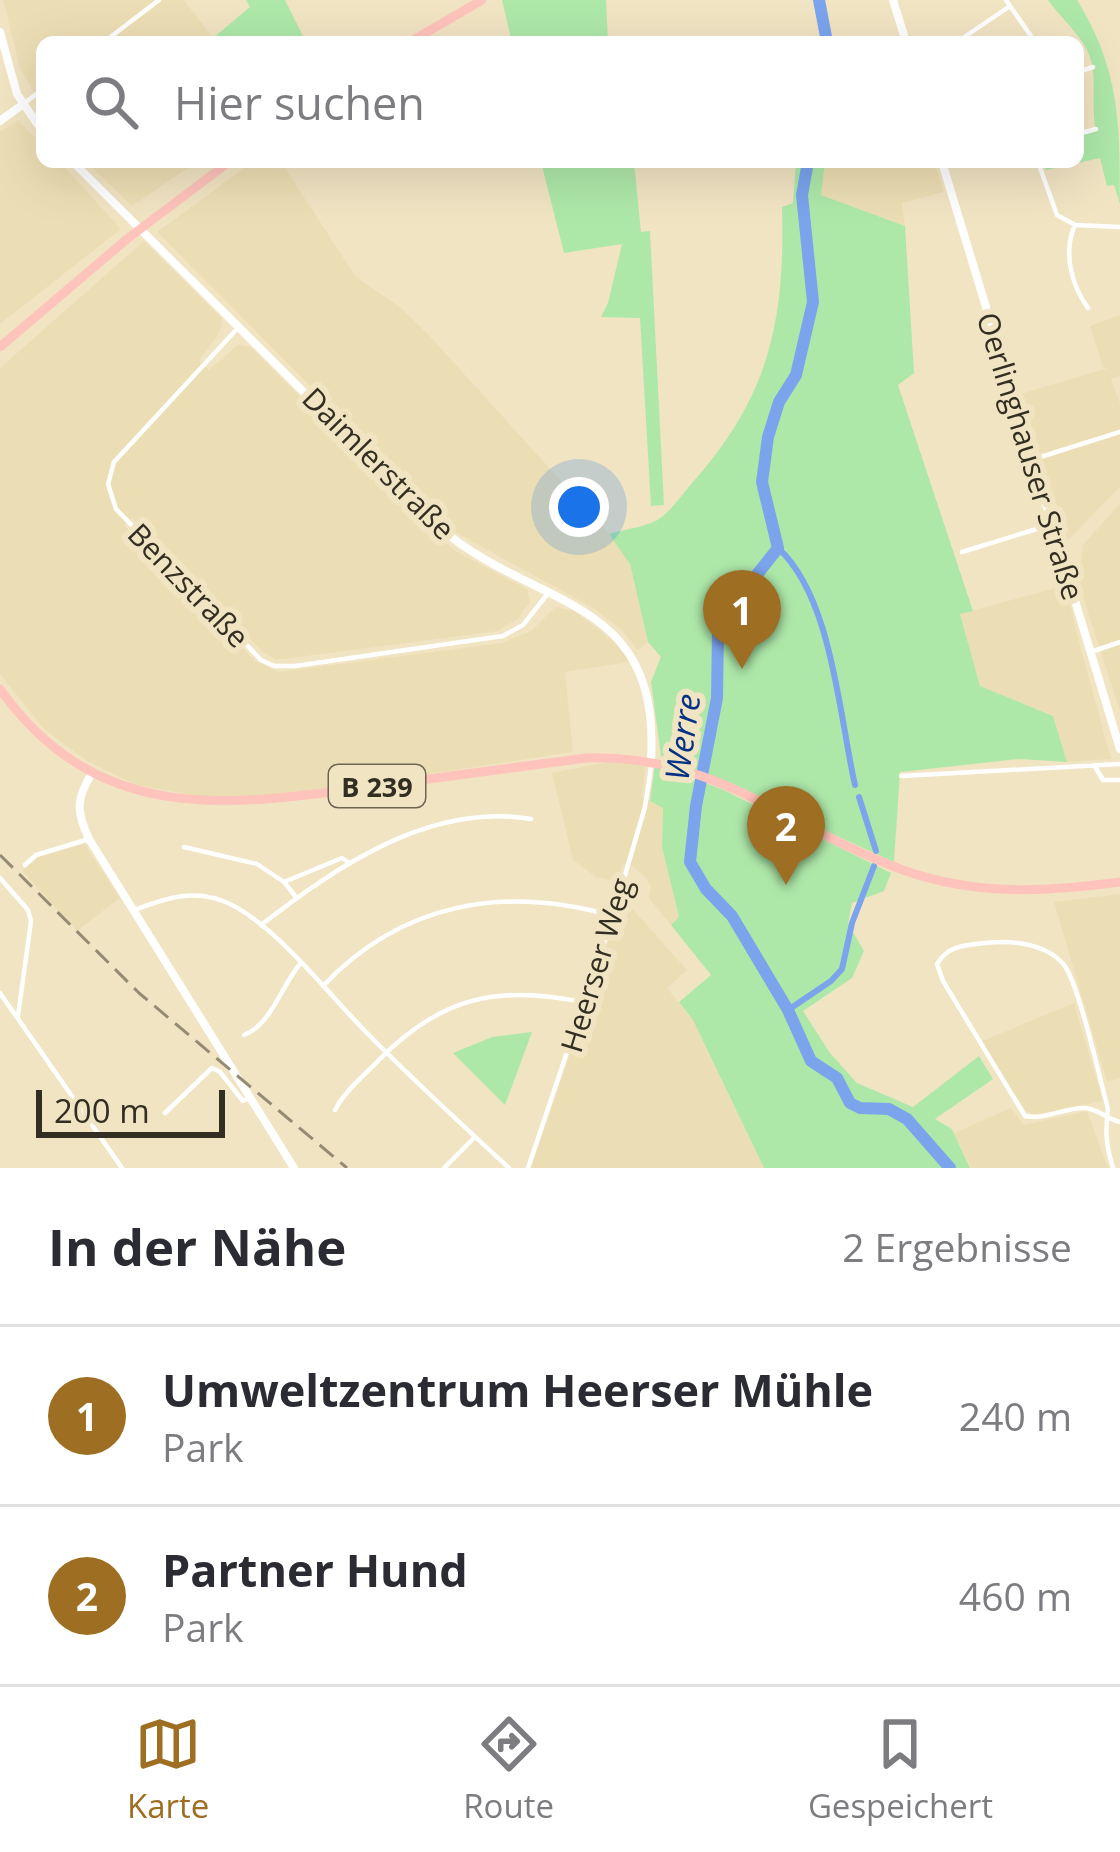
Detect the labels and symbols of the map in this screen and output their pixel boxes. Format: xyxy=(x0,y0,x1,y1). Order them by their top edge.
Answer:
street label: Oerlinghauser Straße xyxy=(968,307,1094,605)
street label: Daimlerstraße xyxy=(294,378,464,548)
your location xyxy=(549,477,609,537)
street label: Benzstraße xyxy=(119,514,259,656)
pin: 1 xyxy=(703,570,781,669)
water label: Werre xyxy=(654,691,710,783)
road number: B 239 xyxy=(329,765,425,807)
pin: 2 xyxy=(747,786,825,885)
street label: Heerser Weg xyxy=(550,873,642,1057)
scale bar xyxy=(36,1084,225,1137)

